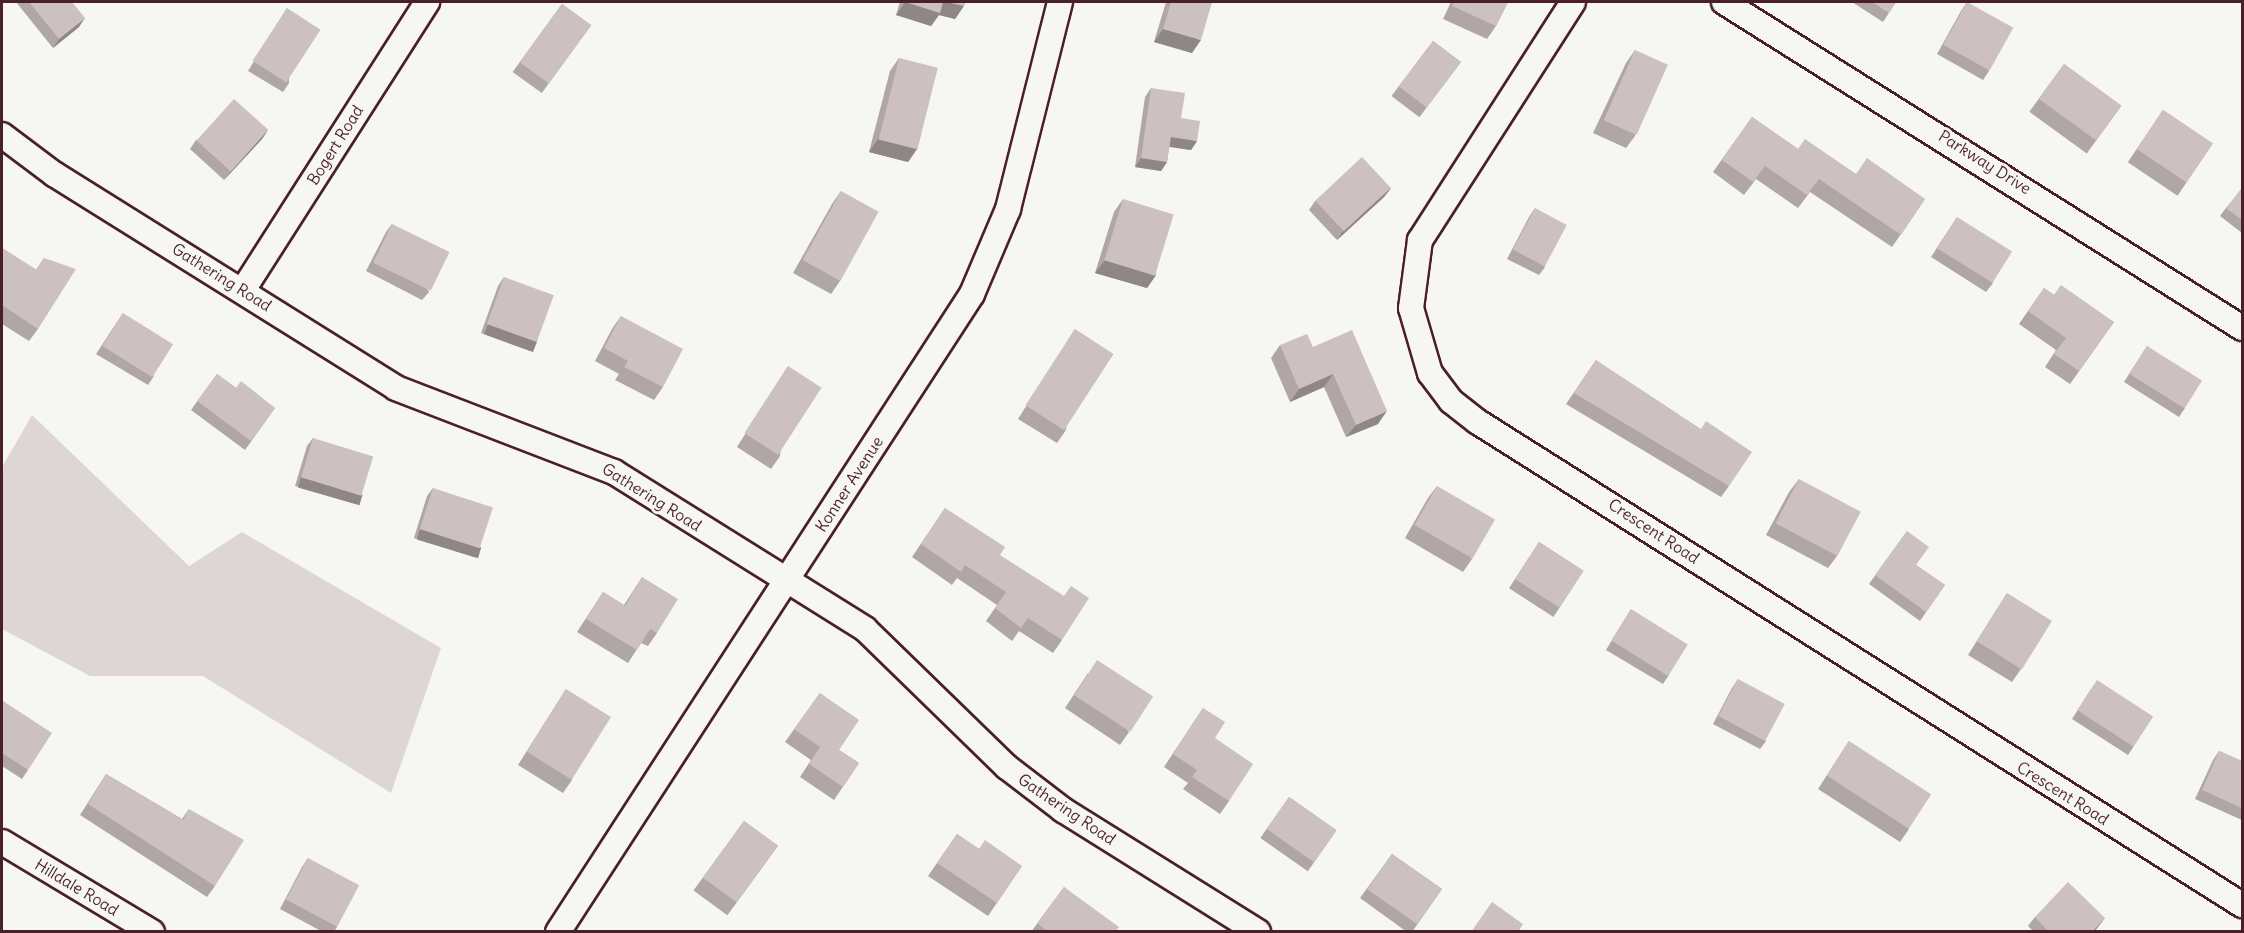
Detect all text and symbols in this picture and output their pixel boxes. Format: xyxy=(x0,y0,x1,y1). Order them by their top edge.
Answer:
street label: Bogert Road xyxy=(303,102,367,188)
street label: Parkway Drive xyxy=(1935,126,2035,198)
street label: Gathering Road xyxy=(169,239,275,315)
street label: Konner Avenue xyxy=(811,433,887,535)
street label: Gathering Road xyxy=(599,459,705,535)
street label: Crescent Road xyxy=(1605,494,1703,568)
street label: Crescent Road xyxy=(2014,757,2112,829)
street label: Gathering Road xyxy=(1015,769,1119,849)
street label: Hilldale Road xyxy=(32,854,122,920)

